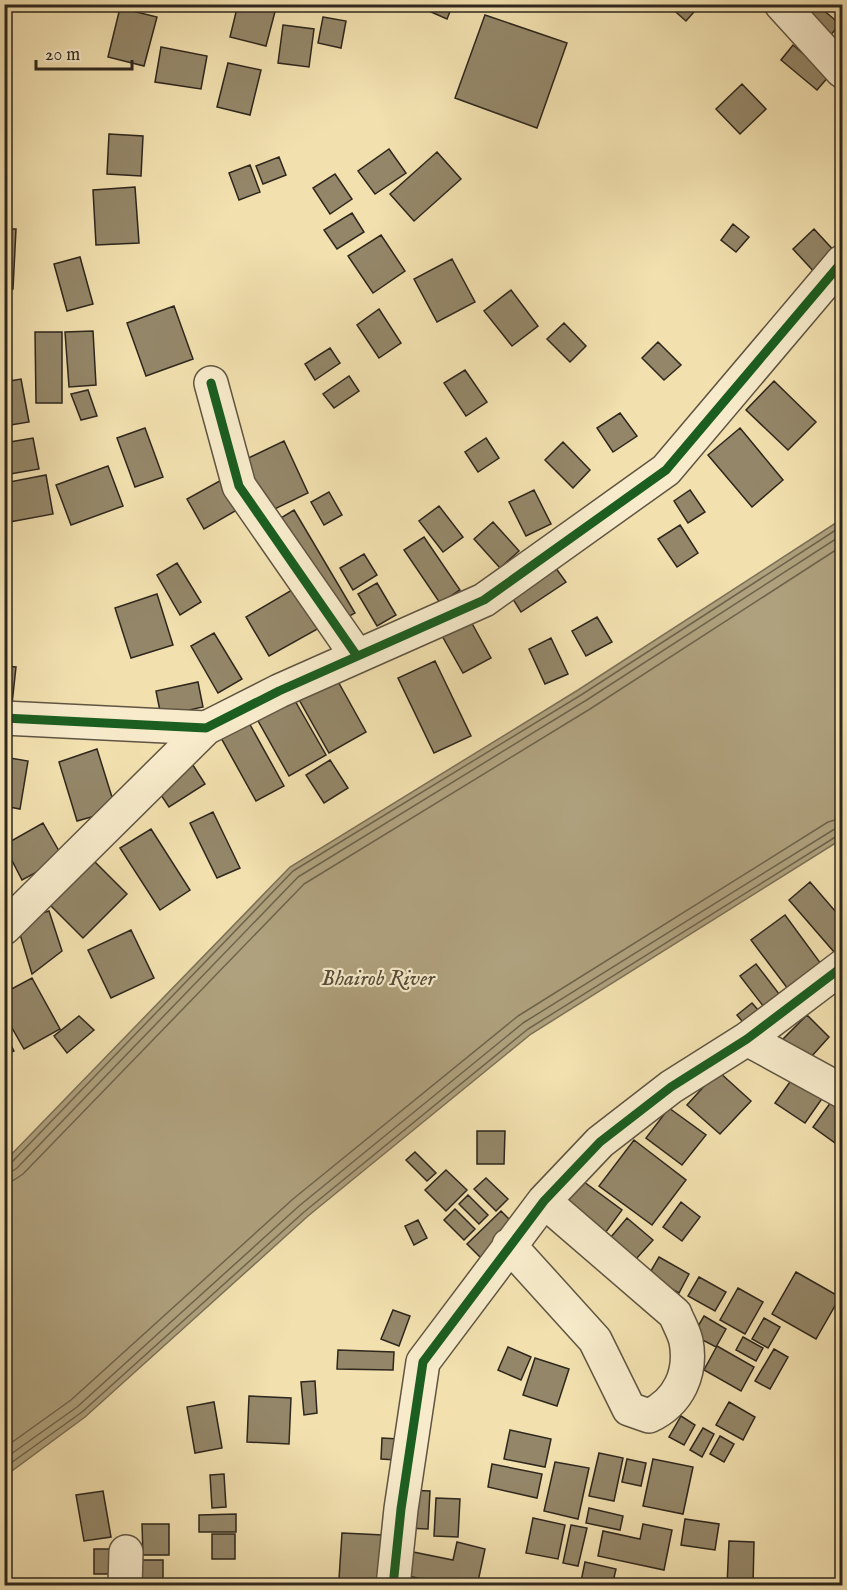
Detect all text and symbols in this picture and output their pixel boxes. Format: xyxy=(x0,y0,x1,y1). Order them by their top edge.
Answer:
scale bar xyxy=(36,33,132,71)
text: 20 m xyxy=(45,44,80,67)
water label: Bhairob River xyxy=(321,965,436,993)

